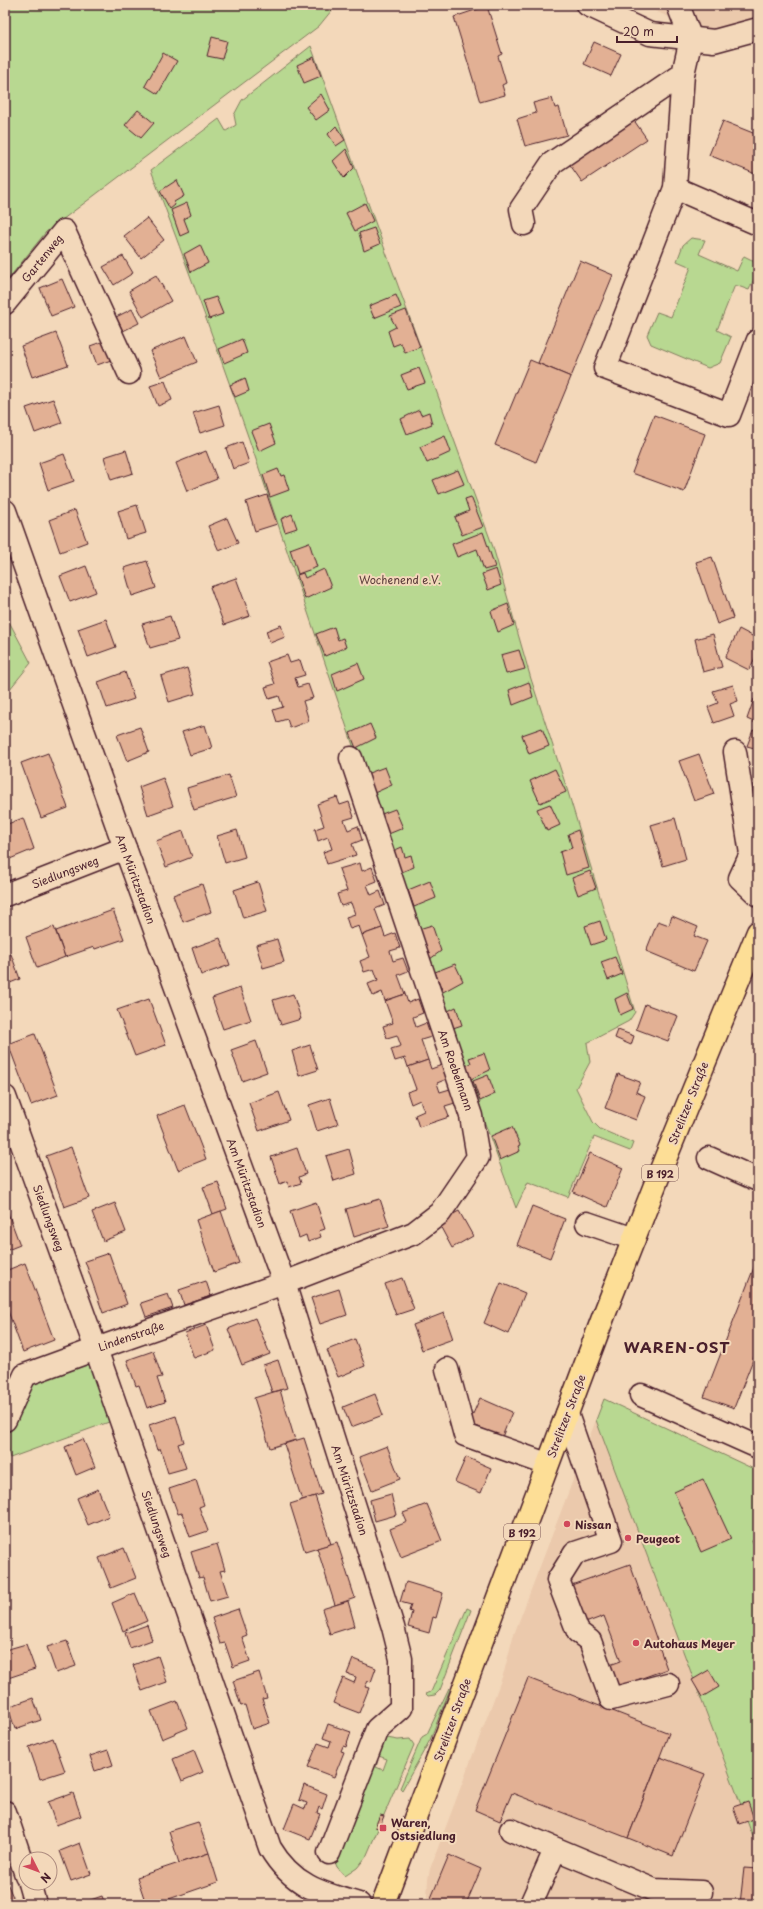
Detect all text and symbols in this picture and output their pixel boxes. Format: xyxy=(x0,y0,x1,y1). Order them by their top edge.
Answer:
scale bar xyxy=(617,18,677,44)
text: 20 m xyxy=(623,22,654,40)
street label: Gartenweg xyxy=(17,230,67,286)
park label: Wochenend e.V. xyxy=(359,571,441,588)
street label: Am Müritzstadion xyxy=(112,832,160,926)
street label: Siedlungsweg xyxy=(29,851,101,893)
street label: Am Roebelmann xyxy=(434,1027,478,1113)
street label: Strelitzer Straße xyxy=(664,1059,712,1147)
street label: Am Müritzstadion xyxy=(223,1136,271,1230)
road number: B 192 xyxy=(642,1165,678,1181)
street label: Siedlungsweg xyxy=(29,1182,69,1254)
street label: Lindenstraße xyxy=(96,1317,166,1355)
district label: WAREN-OST xyxy=(624,1335,730,1358)
street label: Strelitzer Straße xyxy=(542,1372,590,1460)
street label: Am Müritzstadion xyxy=(327,1442,373,1538)
street label: Siedlungsweg xyxy=(137,1488,177,1560)
place label: Nissan xyxy=(575,1516,612,1533)
marker: Nissan xyxy=(562,1519,572,1529)
road number: B 192 xyxy=(504,1524,540,1540)
place label: Peugeot xyxy=(636,1530,680,1547)
marker: Peugeot xyxy=(623,1533,633,1543)
place label: Autohaus Meyer xyxy=(644,1635,735,1652)
marker: Autohaus Meyer xyxy=(631,1638,641,1648)
street label: Strelitzer Straße xyxy=(429,1676,475,1764)
place label: Waren, Ostsiedlung xyxy=(391,1814,456,1844)
marker: Waren, Ostsiedlung xyxy=(378,1823,388,1833)
north arrow xyxy=(18,1851,58,1891)
text: N xyxy=(36,1869,55,1887)

